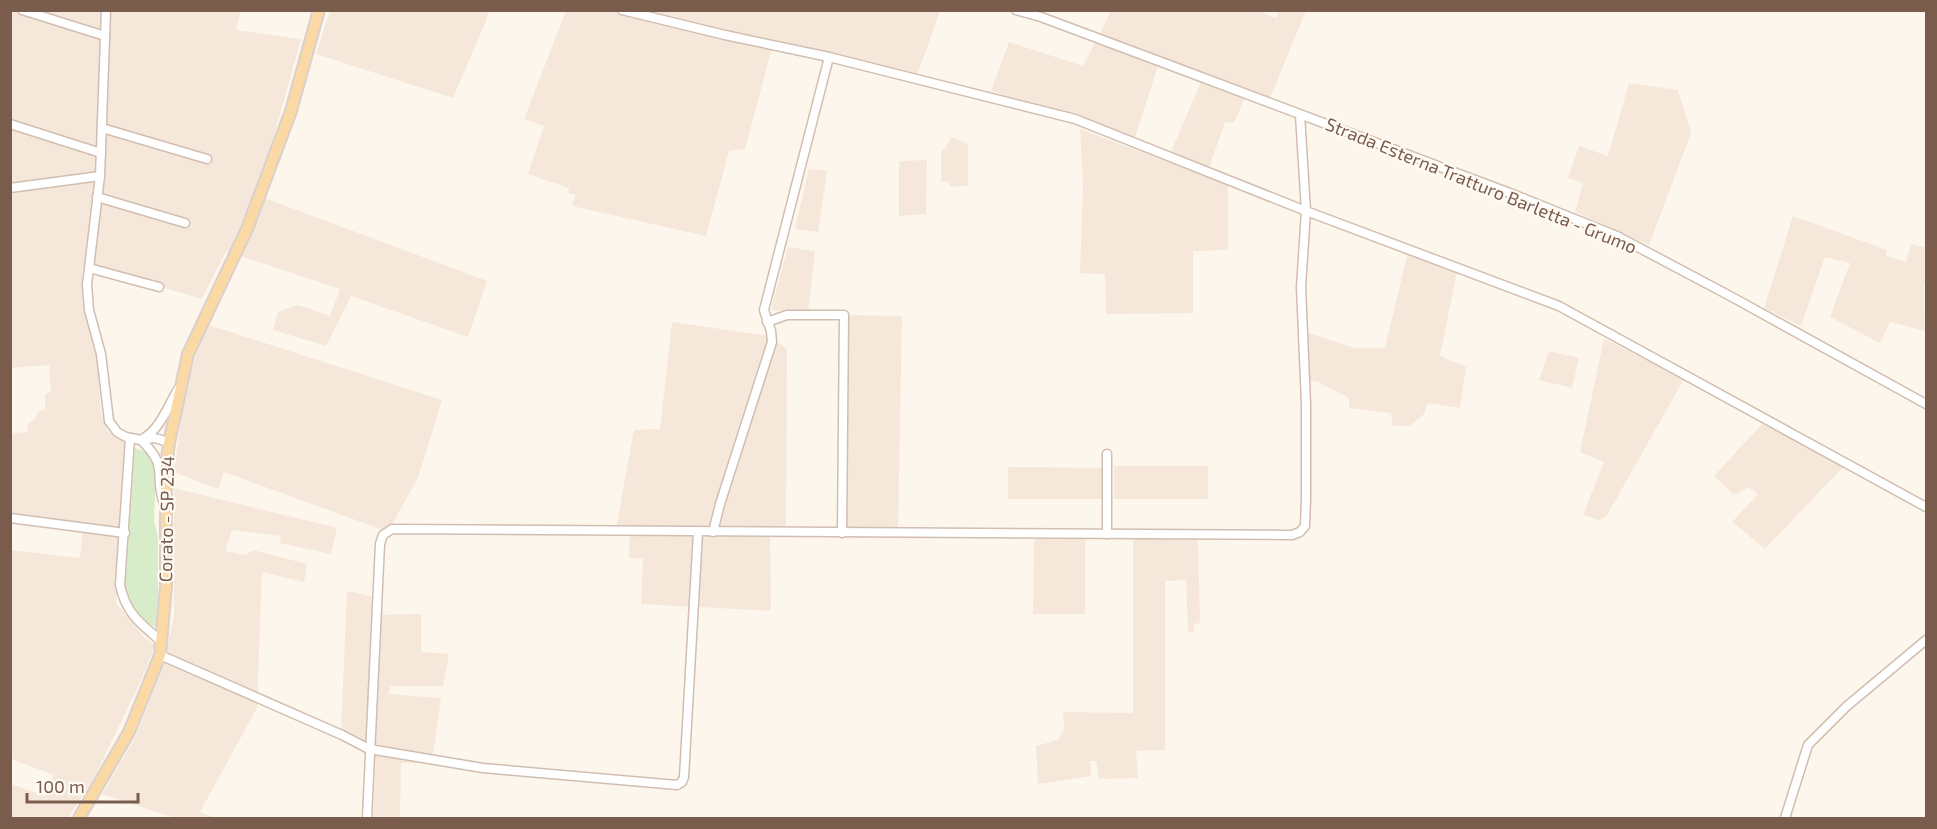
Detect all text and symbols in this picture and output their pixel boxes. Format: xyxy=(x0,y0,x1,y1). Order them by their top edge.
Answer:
street label: Strada Esterna Tratturo Barletta - Grumo xyxy=(1322,112,1640,258)
street label: Corato - SP 234 xyxy=(154,456,178,582)
scale bar xyxy=(27,766,138,804)
text: 100 m xyxy=(36,775,85,797)

